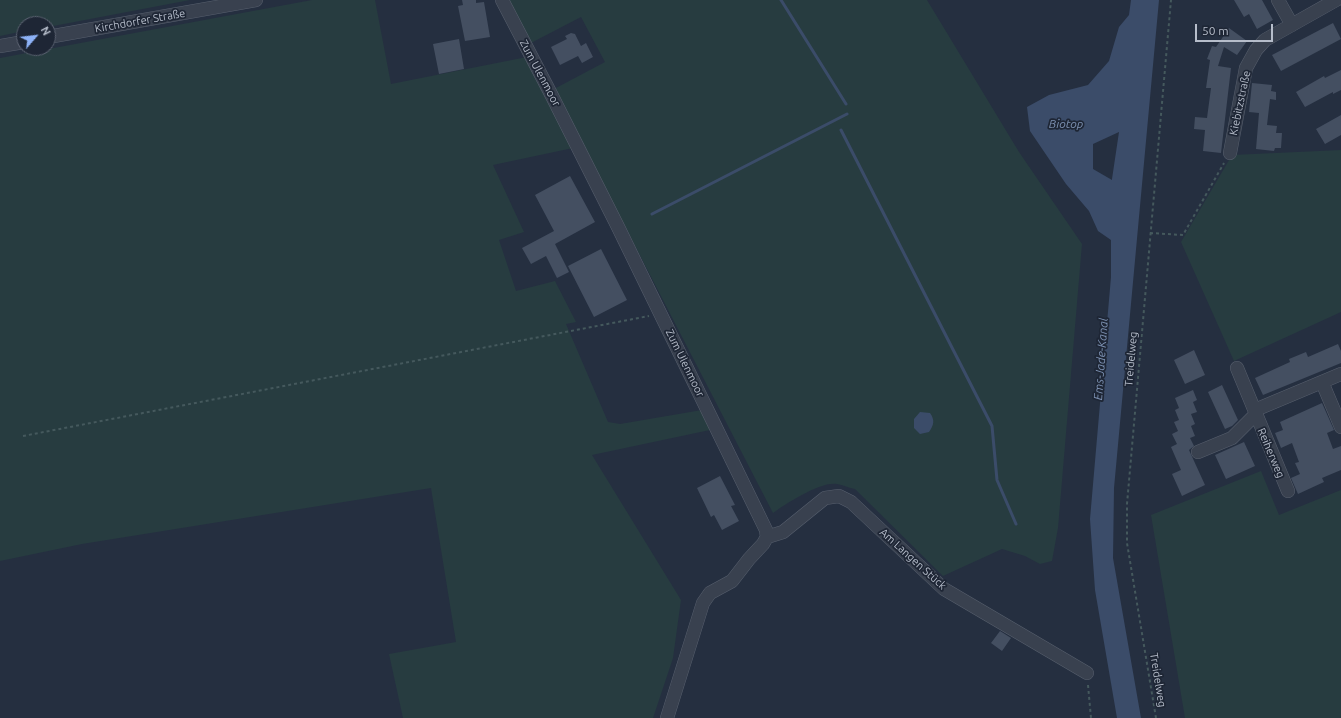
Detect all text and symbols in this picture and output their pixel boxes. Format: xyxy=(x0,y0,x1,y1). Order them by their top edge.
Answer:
street label: Kirchdorfer Straße xyxy=(94,7,186,35)
north arrow xyxy=(16,16,56,56)
scale bar xyxy=(1197,16,1275,42)
text: N xyxy=(38,24,53,37)
text: 50 m xyxy=(1202,24,1229,37)
street label: Zum Ulenmoor xyxy=(517,37,563,109)
street label: Kiebitzstraße xyxy=(1227,69,1253,137)
water label: Biotop xyxy=(1049,117,1083,131)
water label: Ems-Jade-Kanal xyxy=(1091,317,1111,401)
street label: Zum Ulenmoor xyxy=(663,327,707,399)
street label: Treidelweg xyxy=(1122,331,1140,387)
street label: Reiherweg xyxy=(1255,426,1287,480)
street label: Am Langen Stück xyxy=(877,526,949,592)
street label: Treidelweg xyxy=(1147,652,1169,708)

